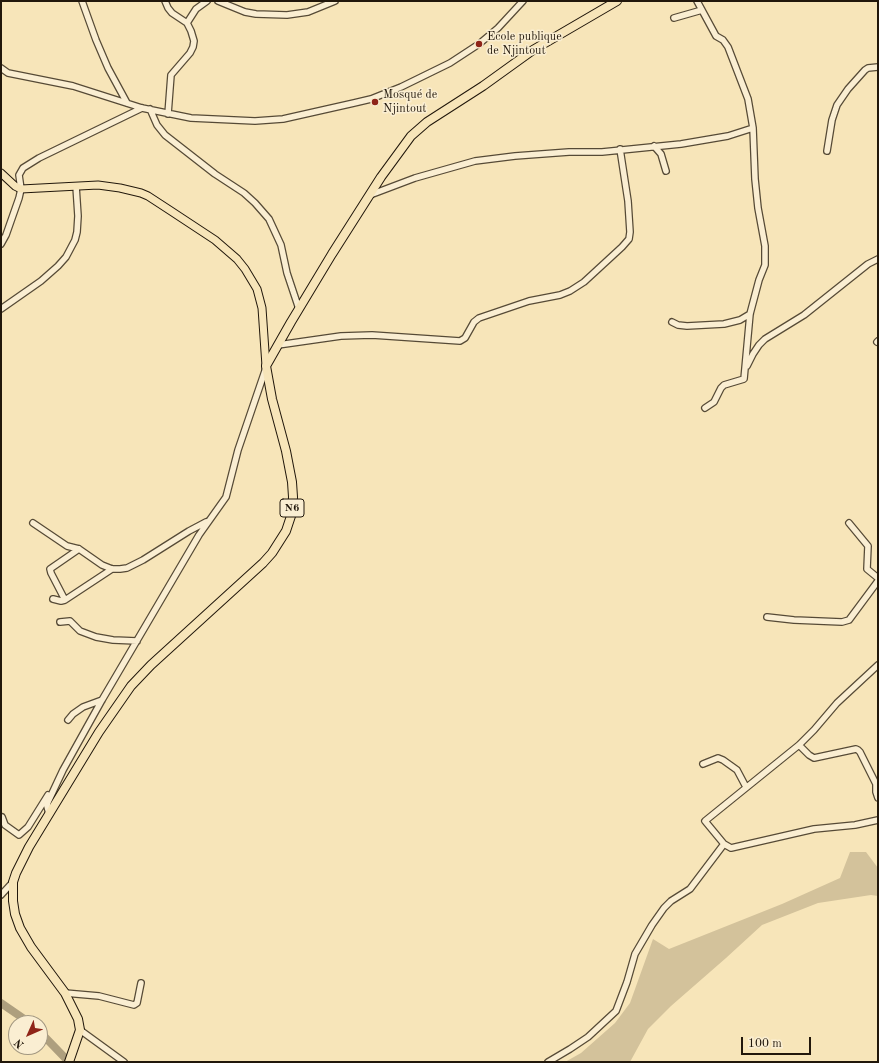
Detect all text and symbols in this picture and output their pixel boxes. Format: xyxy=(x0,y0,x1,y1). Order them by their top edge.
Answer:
place label: Ecole publique de Njintout xyxy=(487,30,562,58)
marker: Ecole publique de Njintout xyxy=(474,39,484,49)
place label: Mosqué de Njintout xyxy=(383,88,437,116)
marker: Mosqué de Njintout xyxy=(370,97,380,107)
road number: N6 xyxy=(280,499,304,517)
north arrow xyxy=(8,1015,48,1055)
scale bar xyxy=(743,1029,813,1055)
text: N xyxy=(13,1036,27,1050)
text: 100 m xyxy=(748,1038,782,1050)

